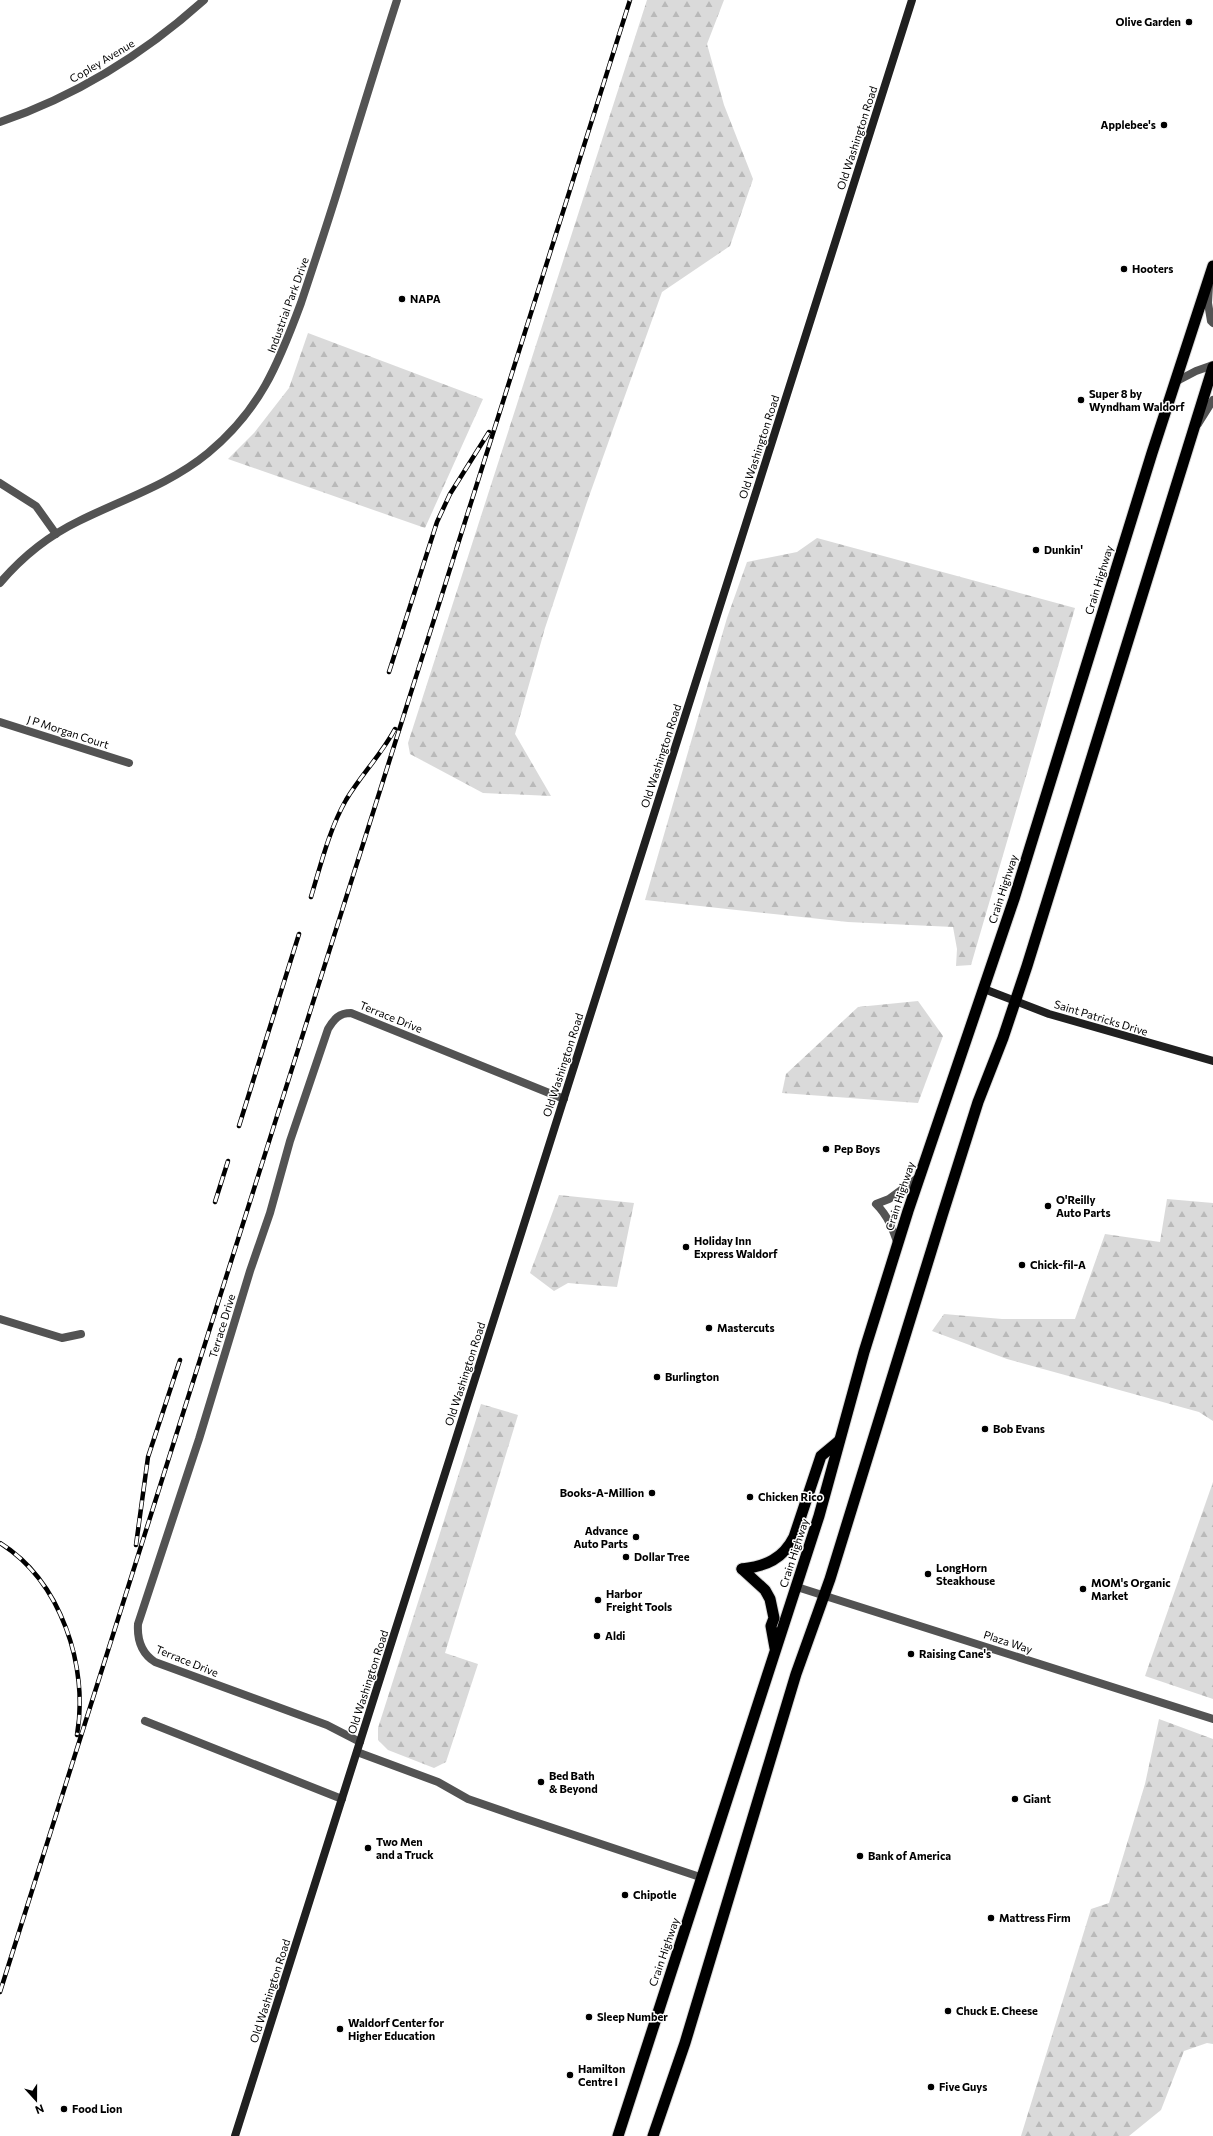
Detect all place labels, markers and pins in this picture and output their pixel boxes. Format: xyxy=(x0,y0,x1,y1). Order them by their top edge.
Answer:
place label: Olive Garden xyxy=(1116,15,1181,28)
marker: Olive Garden xyxy=(1184,17,1194,27)
place label: Applebee's xyxy=(1101,118,1156,131)
marker: Applebee's xyxy=(1159,120,1169,130)
place label: Hooters xyxy=(1132,262,1173,275)
marker: Hooters xyxy=(1119,264,1129,274)
place label: NAPA xyxy=(410,292,441,305)
marker: NAPA xyxy=(397,294,407,304)
place label: Super 8 by Wyndham Waldorf xyxy=(1089,387,1185,413)
marker: Super 8 by Wyndham Waldorf xyxy=(1076,395,1086,405)
place label: Dunkin' xyxy=(1044,543,1083,556)
marker: Dunkin' xyxy=(1031,545,1041,555)
place label: Pep Boys xyxy=(834,1142,880,1155)
marker: Pep Boys xyxy=(821,1144,831,1154)
place label: O'Reilly Auto Parts xyxy=(1056,1193,1111,1219)
marker: O'Reilly Auto Parts xyxy=(1043,1201,1053,1211)
place label: Holiday Inn Express Waldorf xyxy=(694,1234,778,1260)
marker: Holiday Inn Express Waldorf xyxy=(681,1242,691,1252)
place label: Chick-fil-A xyxy=(1030,1258,1086,1271)
marker: Chick-fil-A xyxy=(1017,1260,1027,1270)
place label: Mastercuts xyxy=(717,1321,775,1334)
marker: Mastercuts xyxy=(704,1323,714,1333)
place label: Burlington xyxy=(665,1370,719,1383)
marker: Burlington xyxy=(652,1372,662,1382)
place label: Bob Evans xyxy=(993,1422,1045,1435)
marker: Bob Evans xyxy=(980,1424,990,1434)
place label: Books-A-Million xyxy=(560,1486,644,1499)
marker: Books-A-Million xyxy=(647,1488,657,1498)
place label: Chicken Rico xyxy=(758,1490,824,1503)
marker: Chicken Rico xyxy=(745,1492,755,1502)
place label: Advance Auto Parts xyxy=(573,1524,628,1550)
marker: Advance Auto Parts xyxy=(631,1532,641,1542)
place label: Dollar Tree xyxy=(634,1550,690,1563)
marker: Dollar Tree xyxy=(621,1552,631,1562)
place label: LongHorn Steakhouse xyxy=(936,1561,995,1587)
marker: LongHorn Steakhouse xyxy=(923,1569,933,1579)
place label: MOM's Organic Market xyxy=(1091,1576,1171,1602)
marker: MOM's Organic Market xyxy=(1078,1584,1088,1594)
place label: Harbor Freight Tools xyxy=(606,1587,672,1613)
marker: Harbor Freight Tools xyxy=(593,1595,603,1605)
place label: Aldi xyxy=(605,1629,625,1642)
marker: Aldi xyxy=(592,1631,602,1641)
place label: Raising Cane's xyxy=(919,1647,991,1660)
marker: Raising Cane's xyxy=(906,1649,916,1659)
place label: Bed Bath & Beyond xyxy=(549,1769,598,1795)
marker: Bed Bath & Beyond xyxy=(536,1777,546,1787)
place label: Giant xyxy=(1023,1792,1051,1805)
marker: Giant xyxy=(1010,1794,1020,1804)
place label: Two Men and a Truck xyxy=(376,1835,434,1861)
marker: Two Men and a Truck xyxy=(363,1843,373,1853)
place label: Bank of America xyxy=(868,1849,951,1862)
marker: Bank of America xyxy=(855,1851,865,1861)
place label: Chipotle xyxy=(633,1888,677,1901)
marker: Chipotle xyxy=(620,1890,630,1900)
place label: Mattress Firm xyxy=(999,1911,1071,1924)
marker: Mattress Firm xyxy=(986,1913,996,1923)
place label: Chuck E. Cheese xyxy=(956,2004,1038,2017)
marker: Chuck E. Cheese xyxy=(943,2006,953,2016)
place label: Sleep Number xyxy=(597,2010,668,2023)
marker: Sleep Number xyxy=(584,2012,594,2022)
place label: Waldorf Center for Higher Education xyxy=(348,2016,444,2042)
marker: Waldorf Center for Higher Education xyxy=(335,2024,345,2034)
place label: Hamilton Centre I xyxy=(578,2062,625,2088)
marker: Hamilton Centre I xyxy=(565,2070,575,2080)
place label: Five Guys xyxy=(939,2080,987,2093)
marker: Five Guys xyxy=(926,2082,936,2092)
place label: Food Lion xyxy=(72,2102,122,2115)
marker: Food Lion xyxy=(59,2104,69,2114)

